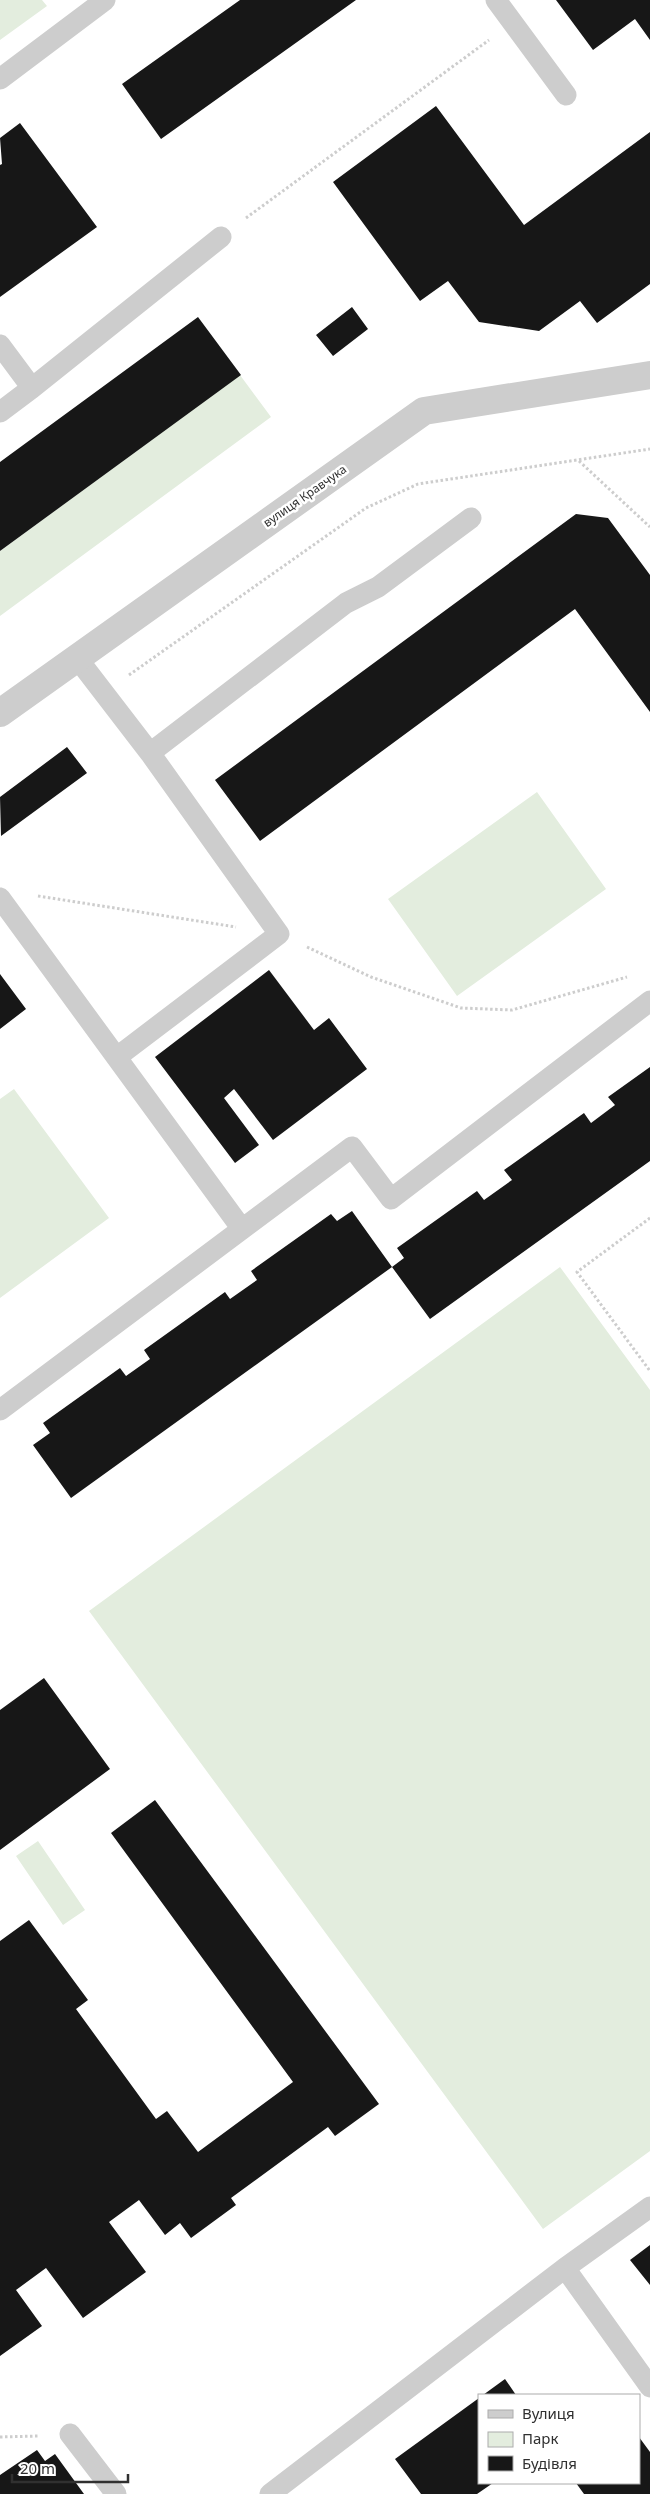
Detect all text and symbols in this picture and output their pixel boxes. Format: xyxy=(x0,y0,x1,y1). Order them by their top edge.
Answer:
street label: вулиця Кравчука xyxy=(260,460,350,531)
legend xyxy=(478,2394,640,2484)
text: Вулиця xyxy=(522,2403,575,2423)
text: Парк xyxy=(522,2428,558,2448)
scale bar xyxy=(12,2452,129,2484)
text: Будівля xyxy=(522,2453,577,2473)
text: 20 m xyxy=(20,2458,55,2478)

